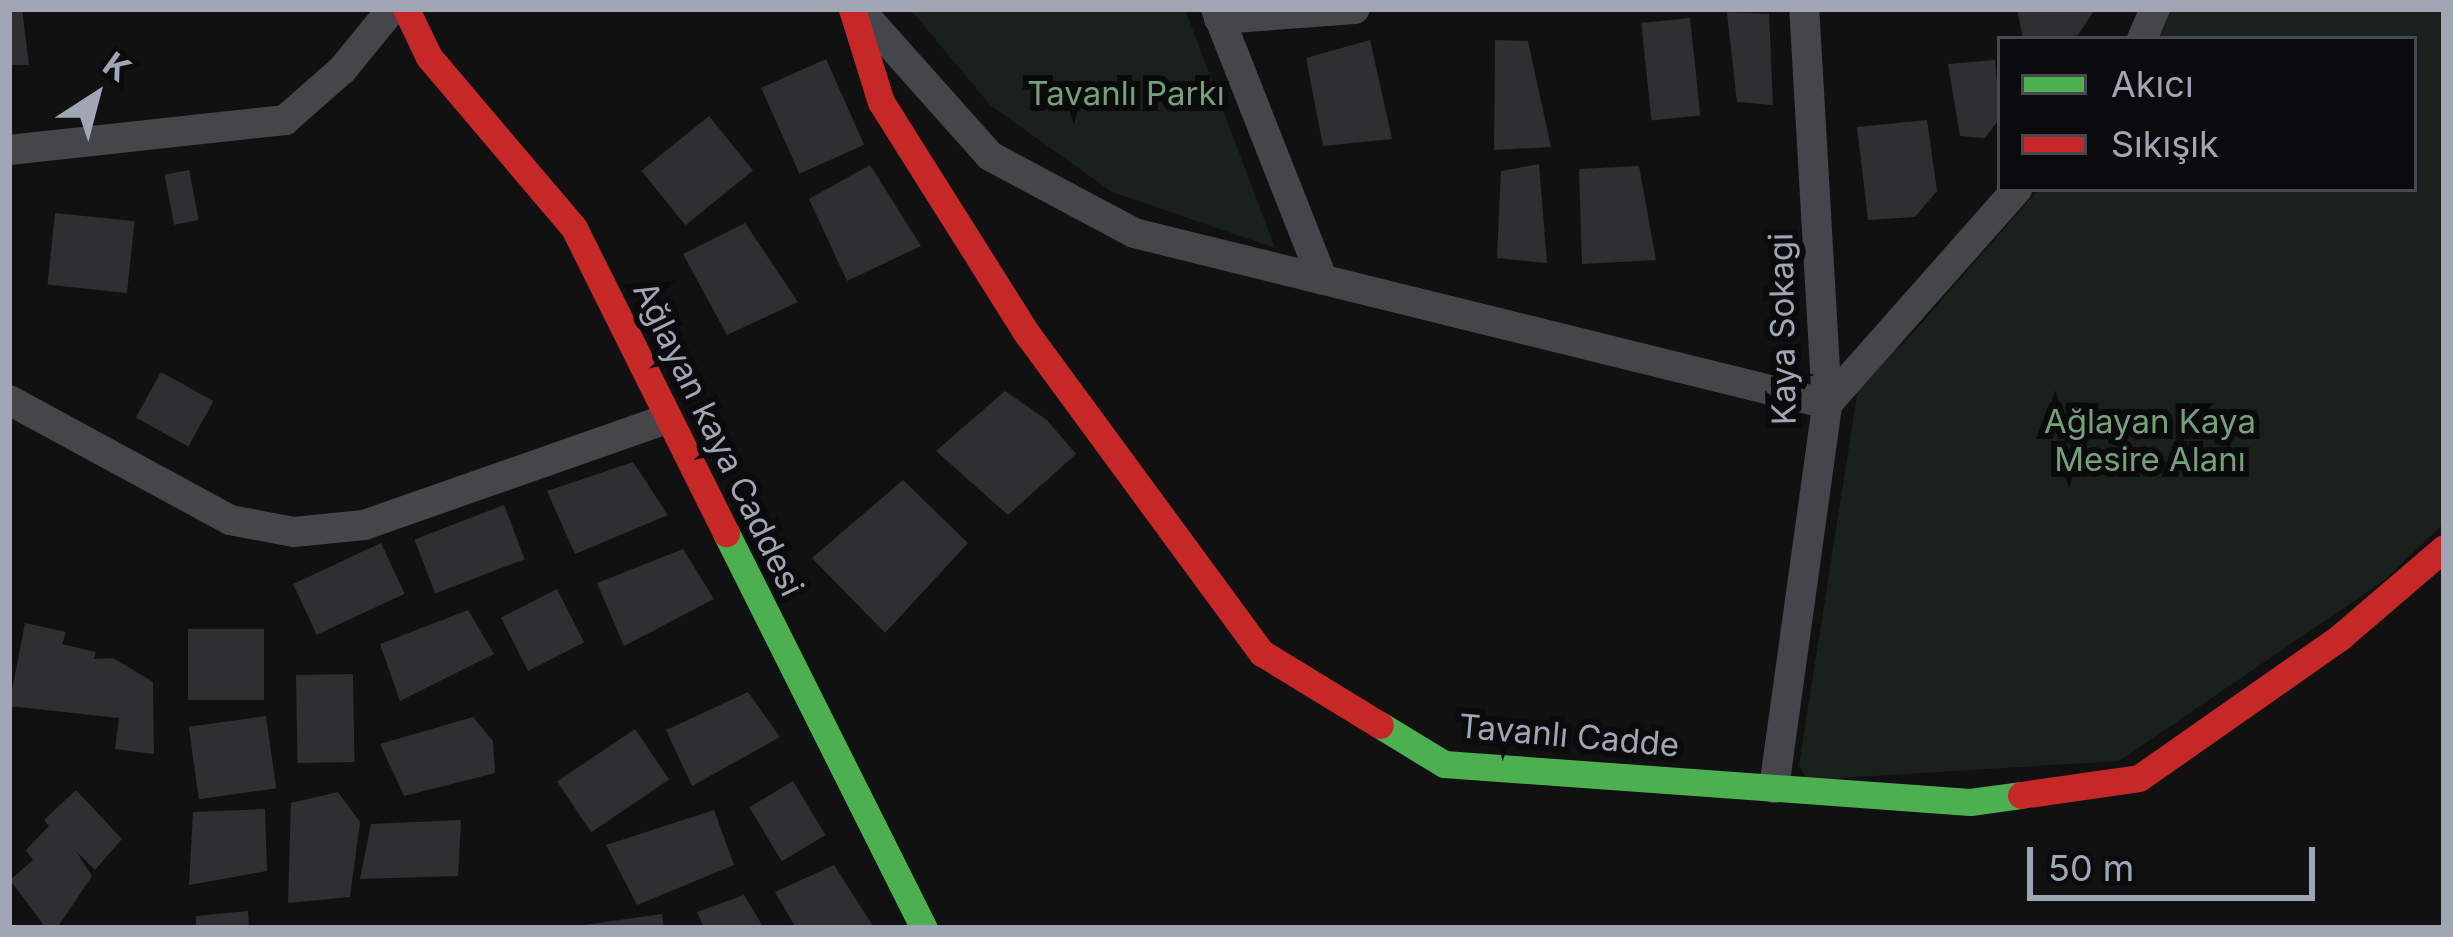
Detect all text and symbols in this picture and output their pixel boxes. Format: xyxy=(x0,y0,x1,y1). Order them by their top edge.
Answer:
north arrow xyxy=(36,36,156,156)
legend xyxy=(1997,36,2417,192)
text: K xyxy=(96,44,139,90)
text: Akıcı xyxy=(2111,62,2194,106)
park label: Tavanlı Parkı xyxy=(1027,74,1225,114)
text: Sıkışık xyxy=(2111,122,2219,166)
street label: Kaya Sokagi xyxy=(1762,233,1804,425)
street label: Ağlayan kaya Caddesi xyxy=(625,275,811,603)
park label: Ağlayan Kaya Mesire Alanı xyxy=(2044,402,2256,480)
street label: Tavanlı Cadde xyxy=(1457,707,1681,765)
scale bar xyxy=(2033,823,2321,897)
text: 50 m xyxy=(2048,846,2134,890)

